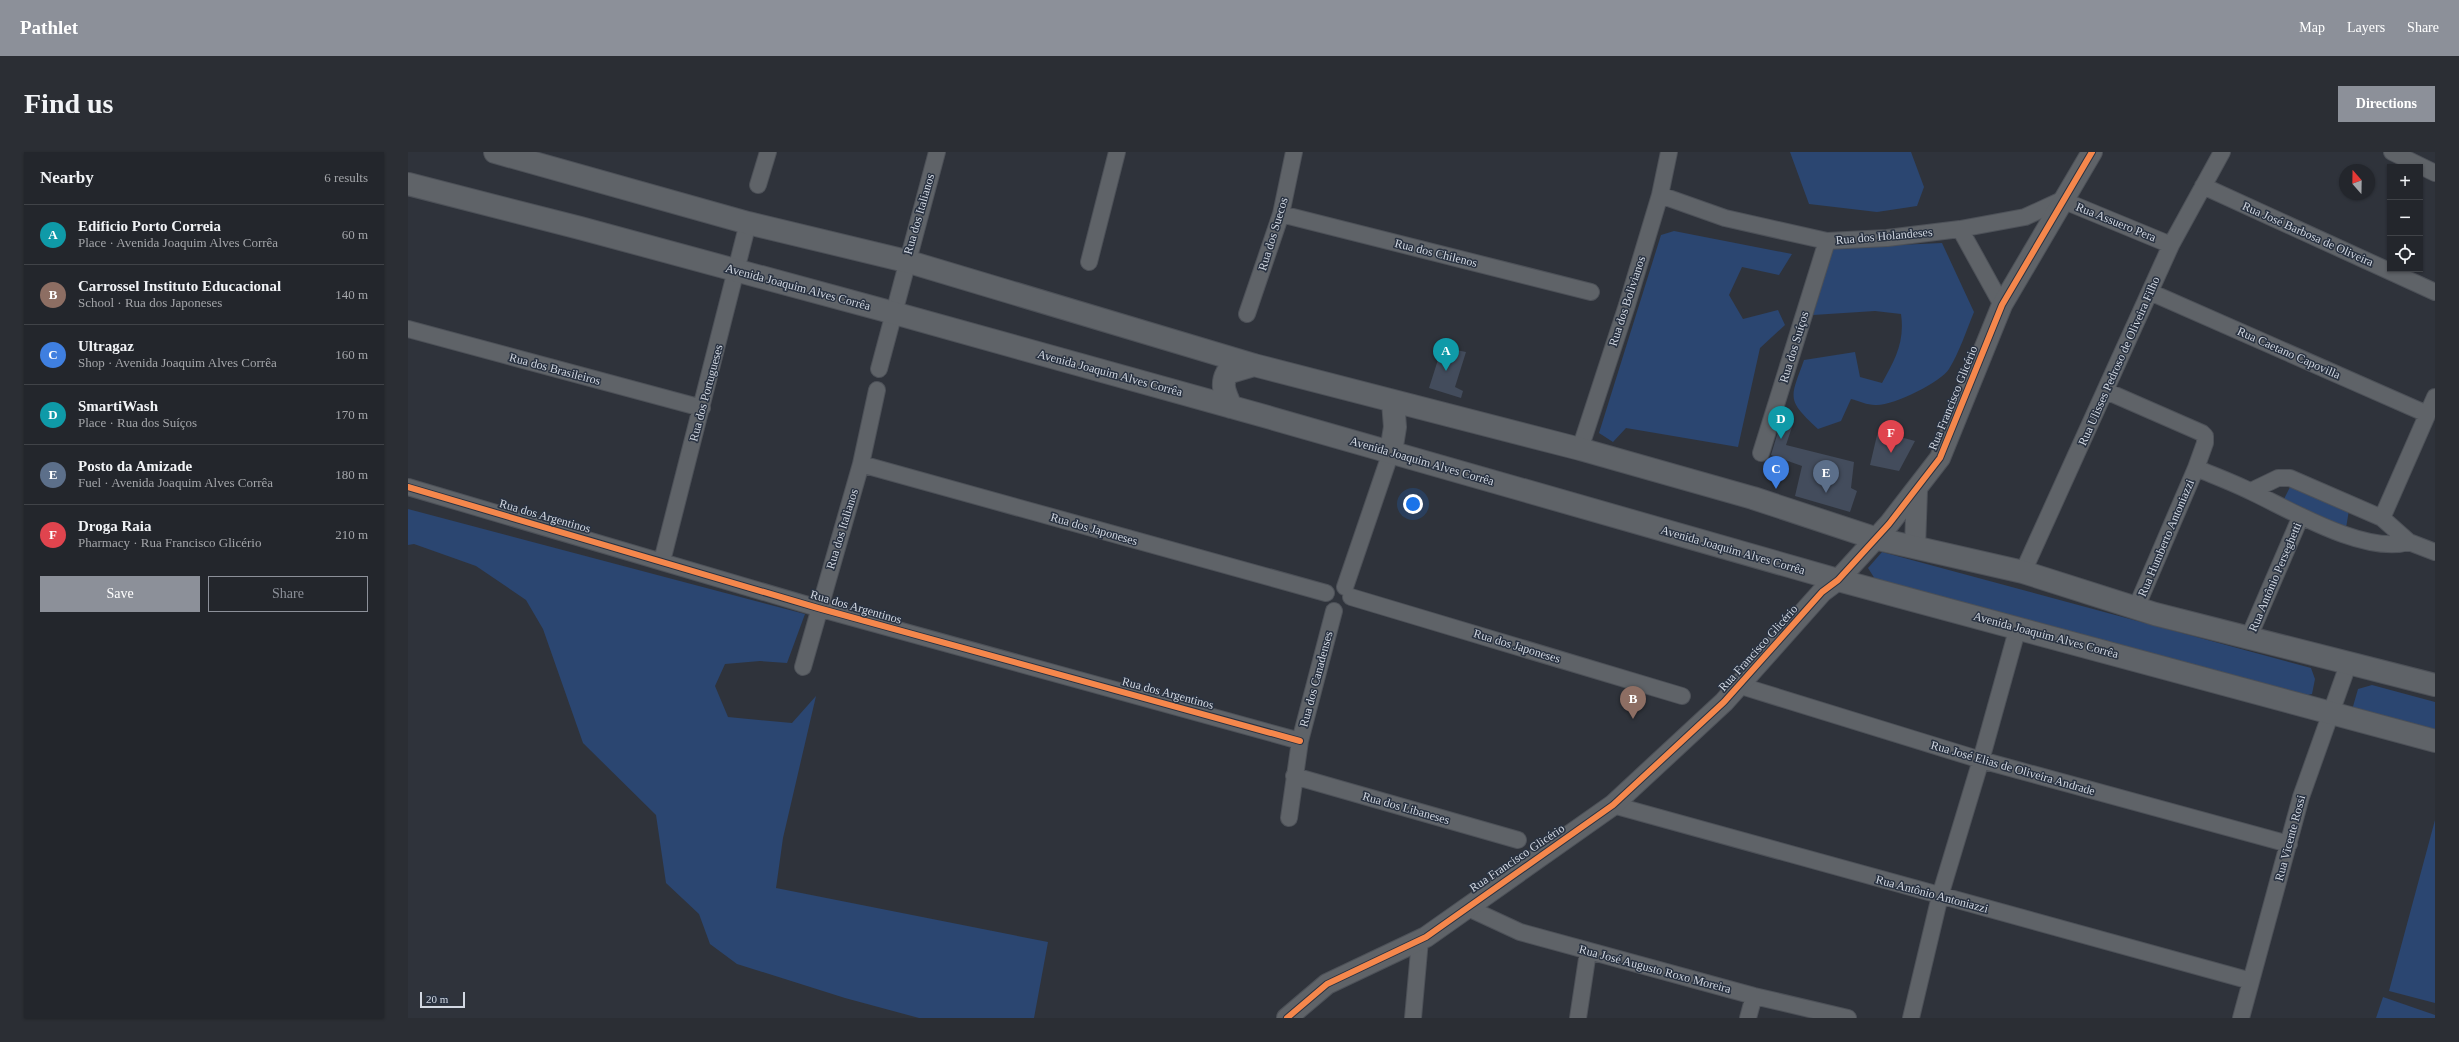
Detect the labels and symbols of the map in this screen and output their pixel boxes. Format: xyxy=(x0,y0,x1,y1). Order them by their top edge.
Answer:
north arrow xyxy=(2339,164,2375,200)
street label: Rua dos Italianos xyxy=(901,172,937,256)
street label: Rua dos Suecos xyxy=(1255,195,1291,272)
street label: Rua José Barbosa de Oliveira xyxy=(2240,199,2376,270)
street label: Rua Assuero Pera xyxy=(2074,200,2159,245)
street label: Rua dos Holandeses xyxy=(1835,225,1933,247)
street label: Rua dos Chilenos xyxy=(1393,236,1479,270)
street label: Rua dos Bolivianos xyxy=(1606,254,1648,348)
street label: Avenida Joaquim Alves Corrêa xyxy=(724,261,873,313)
street label: Rua Ulisses Pedroso de Oliveira Filho xyxy=(2075,274,2163,448)
street label: Rua dos Suíços xyxy=(1776,309,1812,384)
street label: Rua Caetano Capovilla xyxy=(2235,324,2343,382)
pin: A xyxy=(1433,338,1459,371)
street label: Rua dos Portugueses xyxy=(686,343,726,443)
street label: Rua Francisco Glicério xyxy=(1926,344,1980,452)
street label: Avenida Joaquim Alves Corrêa xyxy=(1036,347,1185,399)
street label: Rua dos Brasileiros xyxy=(508,350,603,388)
pin: D xyxy=(1768,406,1794,439)
pin: F xyxy=(1878,420,1904,453)
street label: Avenida Joaquim Alves Corrêa xyxy=(1348,434,1496,489)
pin: C xyxy=(1763,456,1789,489)
pin: E xyxy=(1813,460,1839,493)
street label: Rua Humberto Antoniazzi xyxy=(2135,477,2197,599)
street label: Rua dos Italianos xyxy=(823,487,861,571)
your location xyxy=(1403,494,1423,514)
street label: Rua dos Argentinos xyxy=(498,496,593,536)
street label: Rua dos Japoneses xyxy=(1049,510,1139,548)
street label: Rua Antônio Perseghetti xyxy=(2246,520,2305,634)
street label: Avenida Joaquim Alves Corrêa xyxy=(1659,523,1807,578)
street label: Rua dos Argentinos xyxy=(809,587,904,627)
street label: Rua Francisco Glicério xyxy=(1716,602,1800,694)
street label: Avenida Joaquim Alves Corrêa xyxy=(1972,609,2121,661)
street label: Rua dos Japoneses xyxy=(1472,626,1562,666)
street label: Rua dos Canadenses xyxy=(1296,629,1336,728)
street label: Rua dos Argentinos xyxy=(1121,674,1216,712)
pin: B xyxy=(1620,686,1646,719)
street label: Rua José Elias de Oliveira Andrade xyxy=(1929,738,2097,798)
street label: Rua dos Libaneses xyxy=(1361,789,1451,827)
street label: Rua Vicente Rossi xyxy=(2272,793,2308,883)
street label: Rua Francisco Glicério xyxy=(1467,821,1567,895)
street label: Rua Antônio Antoniazzi xyxy=(1874,872,1990,916)
street label: Rua José Augusto Roxo Moreira xyxy=(1578,942,1733,996)
scale bar xyxy=(420,990,465,1009)

